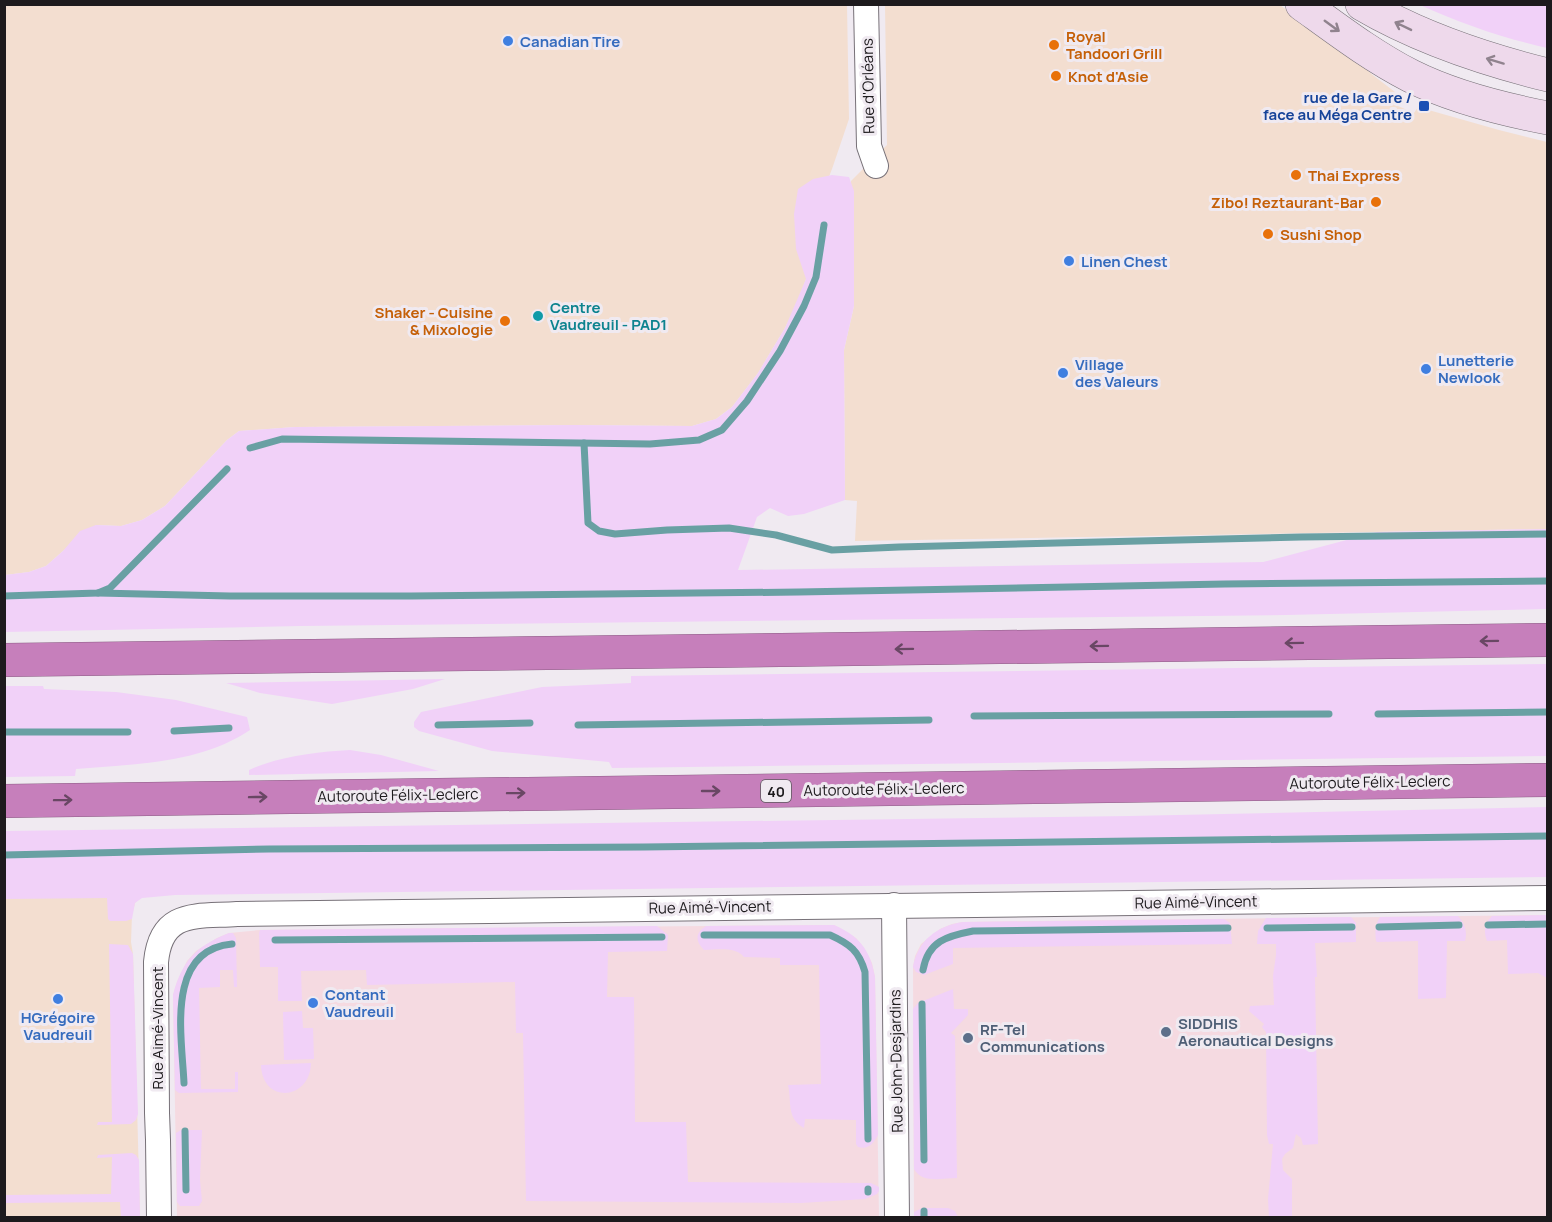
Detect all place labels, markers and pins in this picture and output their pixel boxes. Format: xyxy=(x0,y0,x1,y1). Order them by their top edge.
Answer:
place label: Royal Tandoori Grill xyxy=(1066,26,1163,64)
place label: Canadian Tire xyxy=(520,31,620,52)
marker: Canadian Tire xyxy=(501,34,515,48)
marker: Royal Tandoori Grill xyxy=(1047,38,1061,52)
place label: Knot d'Asie xyxy=(1068,66,1149,87)
marker: Knot d'Asie xyxy=(1049,69,1063,83)
place label: rue de la Gare / face au Méga Centre xyxy=(1263,87,1412,125)
marker: rue de la Gare / face au Méga Centre xyxy=(1417,99,1431,113)
place label: Thai Express xyxy=(1308,165,1400,186)
marker: Thai Express xyxy=(1289,168,1303,182)
place label: Zibo! Reztaurant-Bar xyxy=(1211,192,1364,213)
marker: Zibo! Reztaurant-Bar xyxy=(1369,195,1383,209)
place label: Sushi Shop xyxy=(1280,224,1362,245)
marker: Sushi Shop xyxy=(1261,227,1275,241)
place label: Linen Chest xyxy=(1081,251,1168,272)
marker: Linen Chest xyxy=(1062,254,1076,268)
place label: Centre Vaudreuil - PAD1 xyxy=(550,297,667,335)
place label: Shaker - Cuisine & Mixologie xyxy=(375,302,493,340)
marker: Centre Vaudreuil - PAD1 xyxy=(531,309,545,323)
marker: Shaker - Cuisine & Mixologie xyxy=(498,314,512,328)
place label: Lunetterie Newlook xyxy=(1438,350,1514,388)
place label: Village des Valeurs xyxy=(1075,354,1158,392)
marker: Lunetterie Newlook xyxy=(1419,362,1433,376)
marker: Village des Valeurs xyxy=(1056,366,1070,380)
place label: Contant Vaudreuil xyxy=(325,984,394,1022)
marker: HGrégoire Vaudreuil xyxy=(51,992,65,1006)
marker: Contant Vaudreuil xyxy=(306,996,320,1010)
place label: HGrégoire Vaudreuil xyxy=(21,1007,95,1045)
place label: SIDDHIS Aeronautical Designs xyxy=(1178,1013,1333,1051)
place label: RF-Tel Communications xyxy=(980,1019,1105,1057)
marker: SIDDHIS Aeronautical Designs xyxy=(1159,1025,1173,1039)
marker: RF-Tel Communications xyxy=(961,1031,975,1045)

